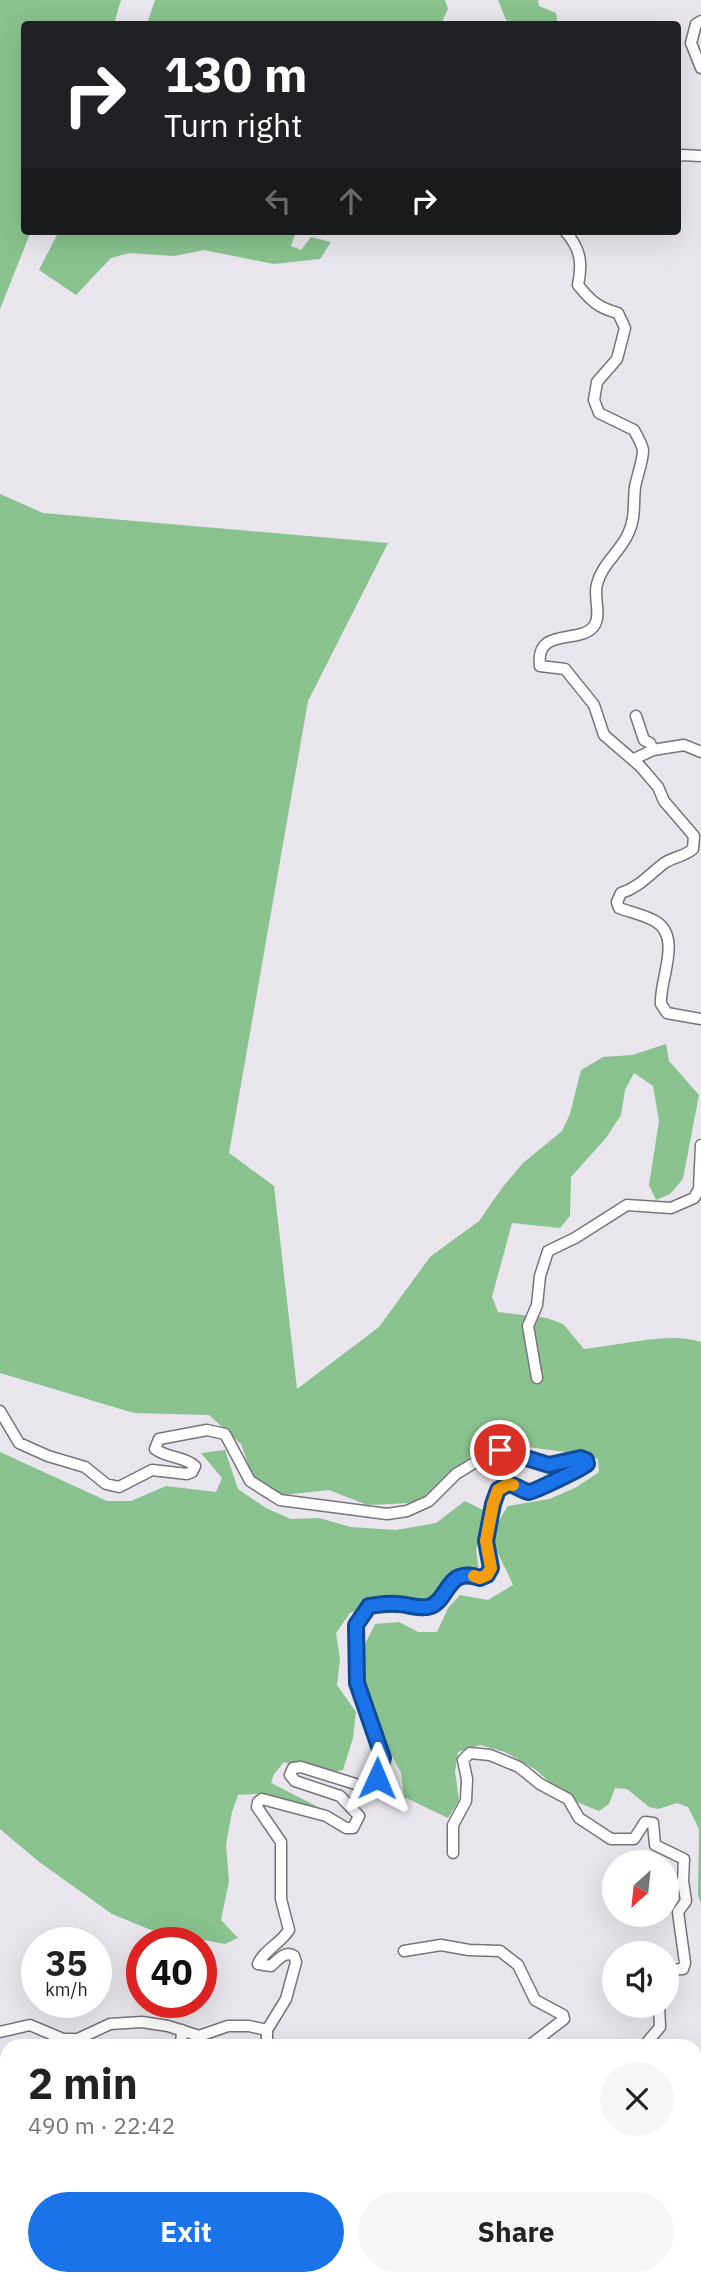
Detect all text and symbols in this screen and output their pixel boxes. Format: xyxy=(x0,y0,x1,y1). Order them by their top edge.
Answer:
text: 130 m xyxy=(164,42,308,105)
icon: right xyxy=(49,49,140,140)
text: Turn right xyxy=(164,104,302,146)
icon: left xyxy=(259,182,297,220)
icon: ahead xyxy=(332,182,370,220)
icon: right xyxy=(405,182,443,220)
pin xyxy=(470,1420,530,1480)
icon: arrive xyxy=(481,1431,519,1469)
position arrow xyxy=(340,1741,414,1815)
north arrow xyxy=(602,1850,679,1927)
map controls xyxy=(602,1850,679,2018)
speed limit sign: 40 xyxy=(126,1927,217,2018)
text: 35 xyxy=(45,1940,88,1986)
button: sound xyxy=(602,1941,679,2018)
text: km/h xyxy=(45,1978,88,2001)
text: 2 min xyxy=(28,2056,138,2111)
button: close xyxy=(600,2062,674,2136)
text: 490 m · 22:42 xyxy=(28,2110,175,2140)
button: Exit xyxy=(28,2192,344,2272)
button: Share xyxy=(358,2192,674,2272)

